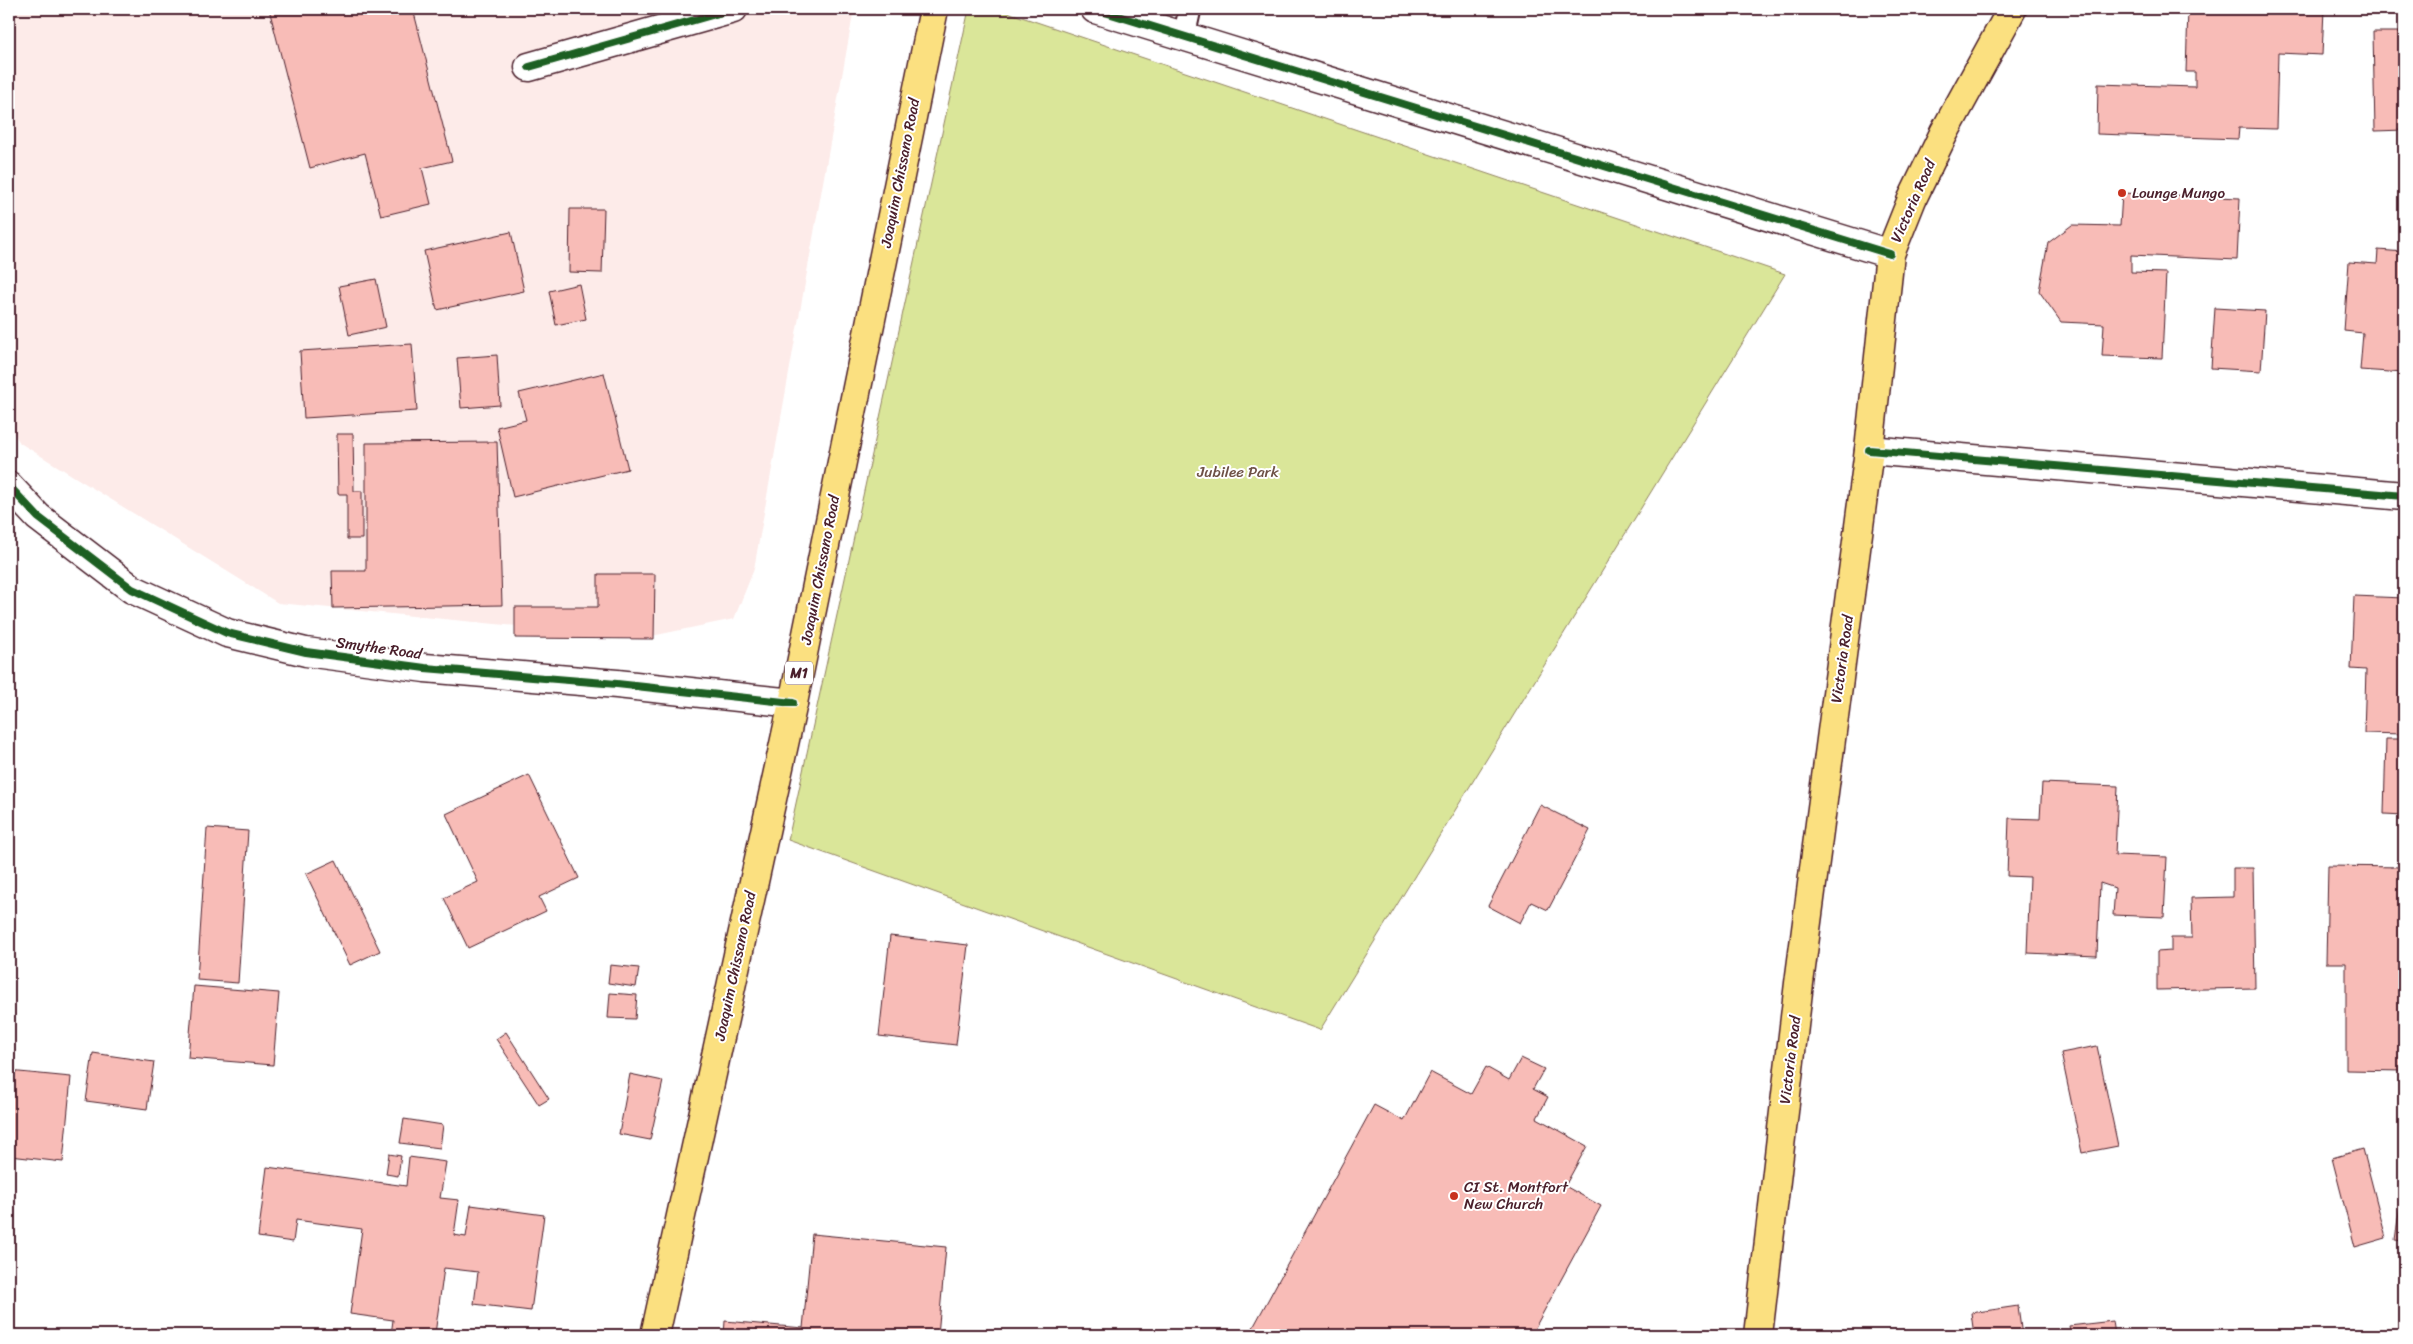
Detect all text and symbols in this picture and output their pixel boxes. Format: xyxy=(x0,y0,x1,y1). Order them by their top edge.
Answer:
street label: Joaquim Chissano Road xyxy=(873,95,927,251)
street label: Victoria Road xyxy=(1883,154,1943,247)
place label: Lounge Mungo xyxy=(2132,180,2225,206)
marker: Lounge Mungo xyxy=(2116,187,2128,199)
park label: Jubilee Park xyxy=(1196,459,1280,485)
street label: Joaquim Chissano Road xyxy=(793,492,847,648)
street label: Victoria Road xyxy=(1823,612,1861,705)
street label: Smythe Road xyxy=(334,629,425,667)
road number: M1 xyxy=(785,661,813,684)
street label: Joaquim Chissano Road xyxy=(706,888,764,1044)
street label: Victoria Road xyxy=(1772,1013,1808,1106)
place label: CI St. Montfort New Church xyxy=(1464,1174,1569,1217)
marker: CI St. Montfort New Church xyxy=(1448,1190,1460,1202)

